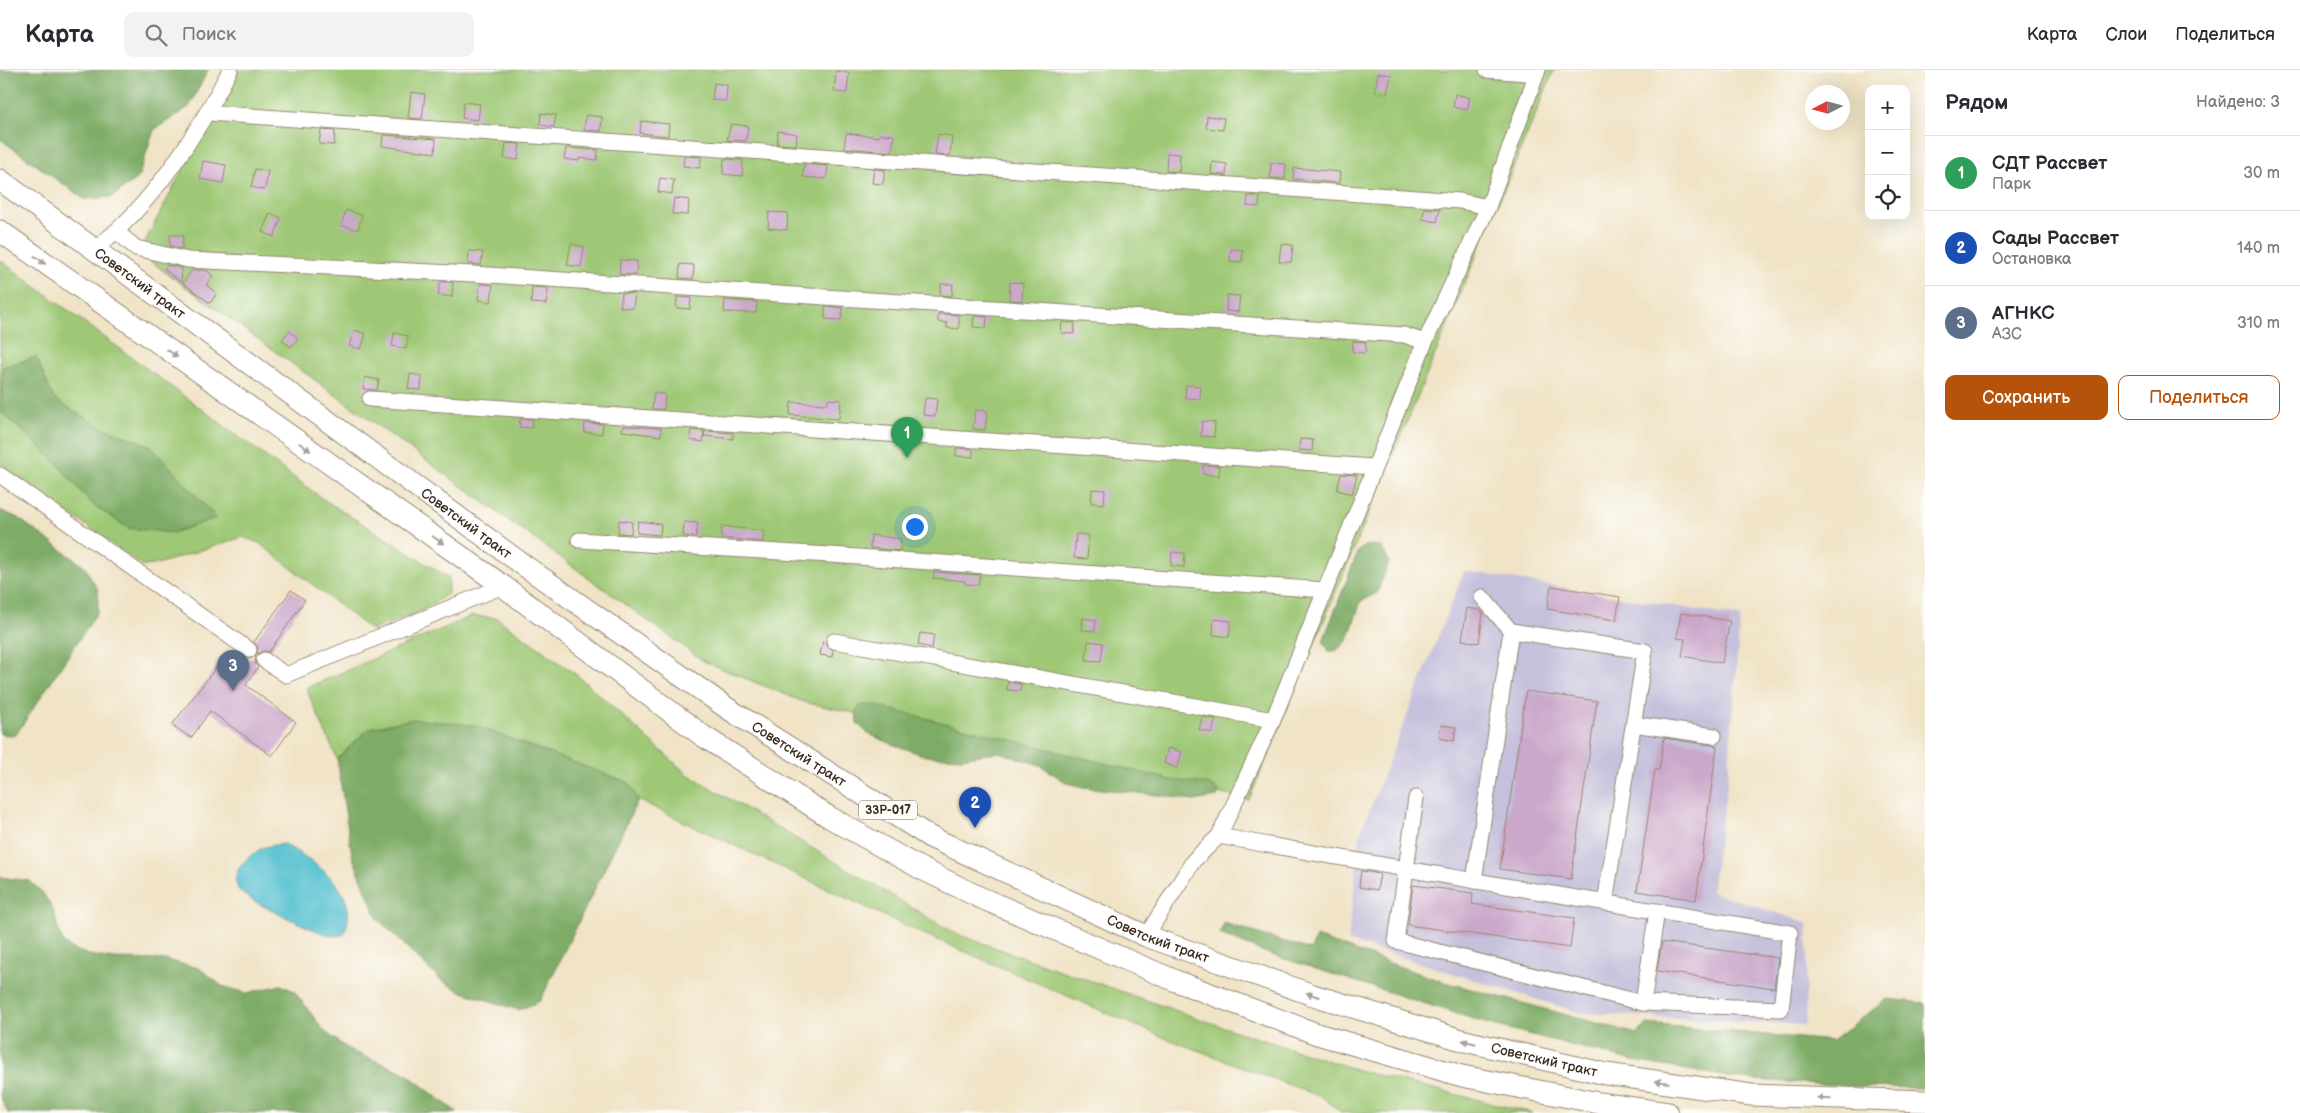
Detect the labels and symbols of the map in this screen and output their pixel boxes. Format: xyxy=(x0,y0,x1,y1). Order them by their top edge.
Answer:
north arrow xyxy=(1805,85,1850,130)
street label: Советский тракт xyxy=(91,244,189,323)
one-way arrow xyxy=(33,254,46,264)
one-way arrow xyxy=(165,348,179,358)
pin: 1 xyxy=(891,417,923,458)
one-way arrow xyxy=(298,442,312,452)
street label: Советский тракт xyxy=(417,484,515,563)
your location xyxy=(902,514,928,540)
one-way arrow xyxy=(431,535,444,546)
pin: 3 xyxy=(217,650,249,691)
street label: Советский тракт xyxy=(748,718,850,791)
pin: 2 xyxy=(959,787,991,828)
road number: 33Р-017 xyxy=(859,800,917,820)
street label: Советский тракт xyxy=(1104,911,1212,967)
one-way arrow xyxy=(1306,991,1321,998)
one-way arrow xyxy=(1462,1037,1477,1045)
street label: Советский тракт xyxy=(1489,1039,1600,1081)
one-way arrow xyxy=(1654,1078,1670,1086)
one-way arrow xyxy=(1816,1093,1832,1101)

